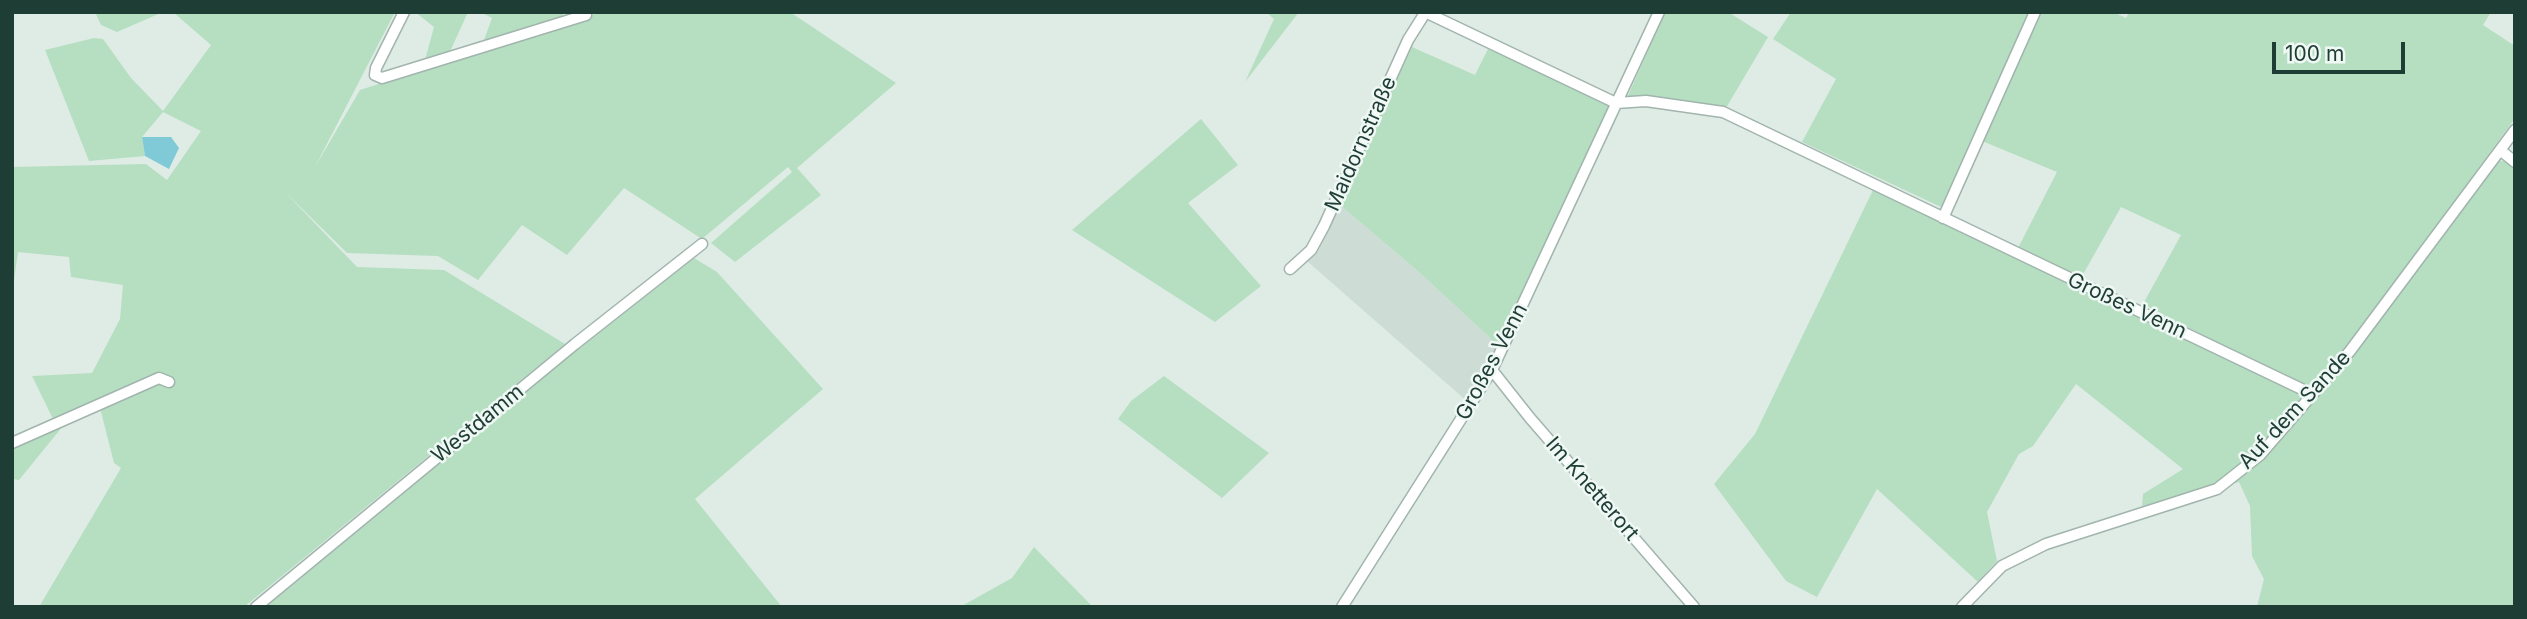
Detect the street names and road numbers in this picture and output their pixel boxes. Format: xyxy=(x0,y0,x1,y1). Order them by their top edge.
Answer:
street label: Maidornstraße xyxy=(1320,73,1402,215)
street label: Großes Venn xyxy=(2063,267,2191,345)
street label: Großes Venn xyxy=(1451,299,1533,425)
street label: Auf dem Sande xyxy=(2234,346,2356,474)
street label: Westdamm xyxy=(427,379,529,469)
street label: Im Knetterort xyxy=(1540,432,1644,546)

